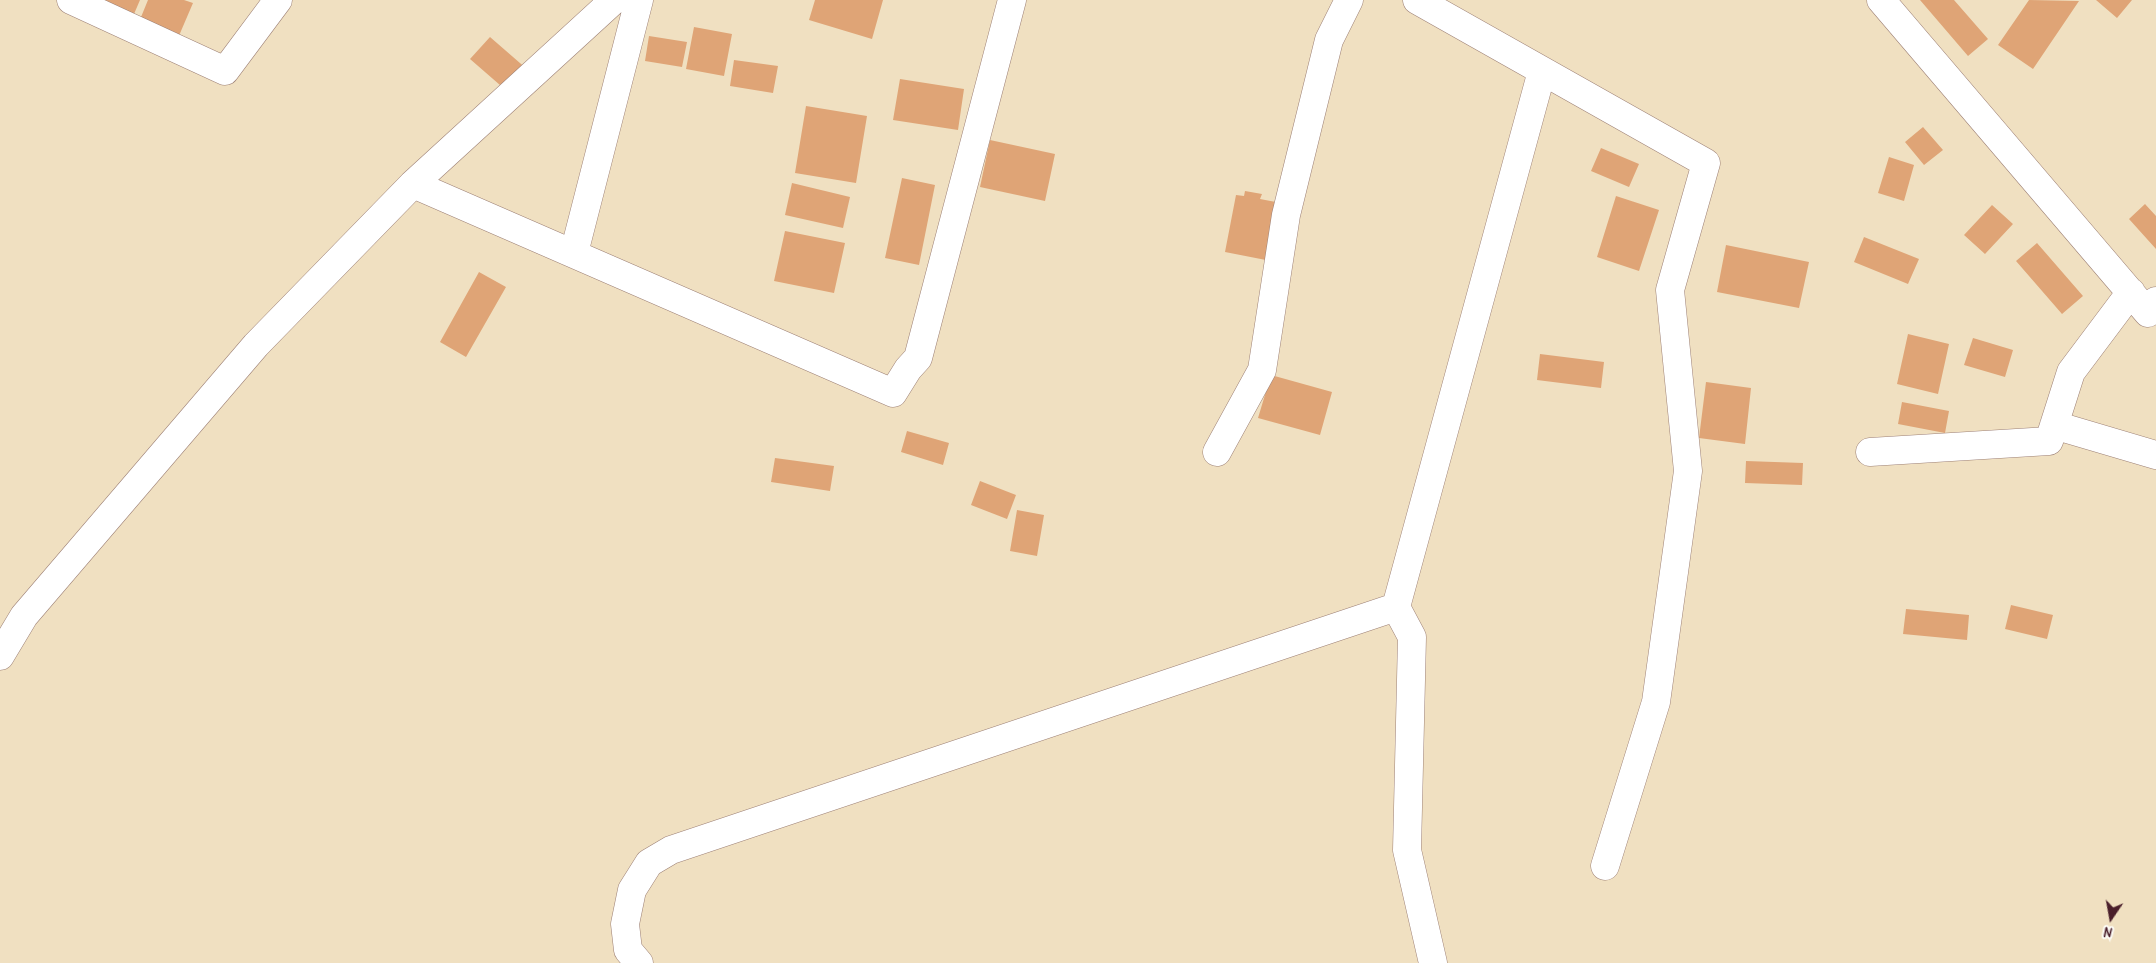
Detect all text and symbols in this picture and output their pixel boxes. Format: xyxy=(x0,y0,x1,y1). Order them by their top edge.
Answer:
north arrow xyxy=(2086,893,2136,943)
text: N xyxy=(2102,923,2113,943)

